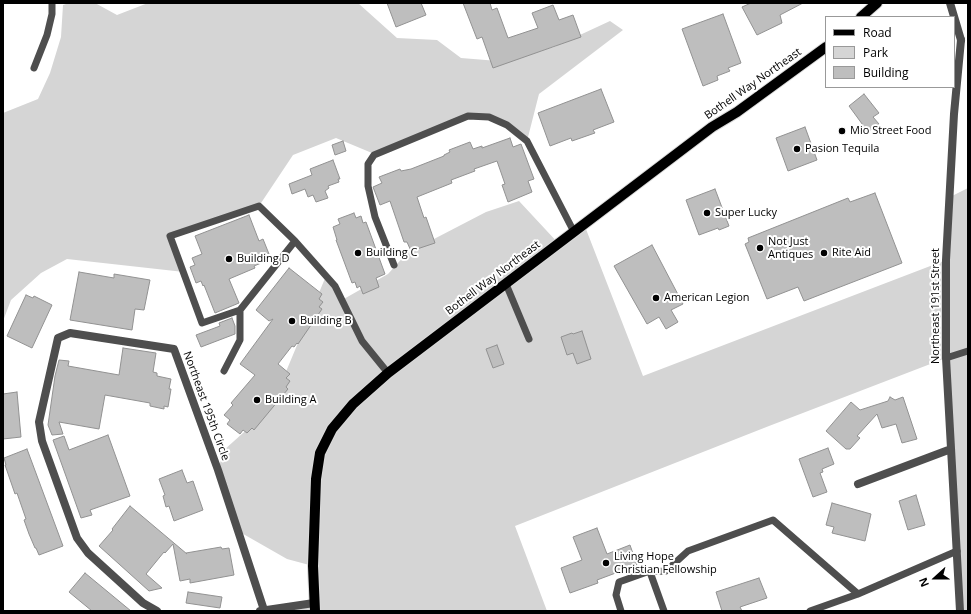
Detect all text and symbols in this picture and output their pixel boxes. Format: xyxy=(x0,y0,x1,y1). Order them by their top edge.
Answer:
legend xyxy=(825,16,955,88)
text: Road xyxy=(863,24,892,41)
text: Park xyxy=(863,44,888,61)
street label: Bothell Way Northeast xyxy=(702,46,804,122)
text: Building xyxy=(863,64,908,81)
place label: Mio Street Food xyxy=(850,124,931,138)
marker: Mio Street Food xyxy=(837,126,847,136)
place label: Pasion Tequila xyxy=(805,142,879,156)
marker: Pasion Tequila xyxy=(792,144,802,154)
place label: Super Lucky xyxy=(715,206,777,220)
marker: Super Lucky xyxy=(702,208,712,218)
place label: Not Just Antiques xyxy=(768,235,813,261)
street label: Bothell Way Northeast xyxy=(443,238,543,318)
marker: Not Just Antiques xyxy=(755,243,765,253)
place label: Building C xyxy=(366,246,417,260)
place label: Rite Aid xyxy=(832,246,871,260)
marker: Building C xyxy=(353,248,363,258)
marker: Rite Aid xyxy=(819,248,829,258)
street label: Northeast 191st Street xyxy=(929,248,943,364)
place label: Building D xyxy=(237,252,289,266)
marker: Building D xyxy=(224,254,234,264)
place label: American Legion xyxy=(664,291,750,305)
marker: American Legion xyxy=(651,293,661,303)
place label: Building B xyxy=(300,314,352,328)
marker: Building B xyxy=(287,316,297,326)
street label: Northeast 195th Circle xyxy=(180,350,232,462)
place label: Building A xyxy=(265,393,316,407)
marker: Building A xyxy=(252,395,262,405)
place label: Living Hope Christian Fellowship xyxy=(614,550,717,576)
marker: Living Hope Christian Fellowship xyxy=(601,558,611,568)
north arrow xyxy=(915,558,955,598)
text: N xyxy=(915,576,932,589)

